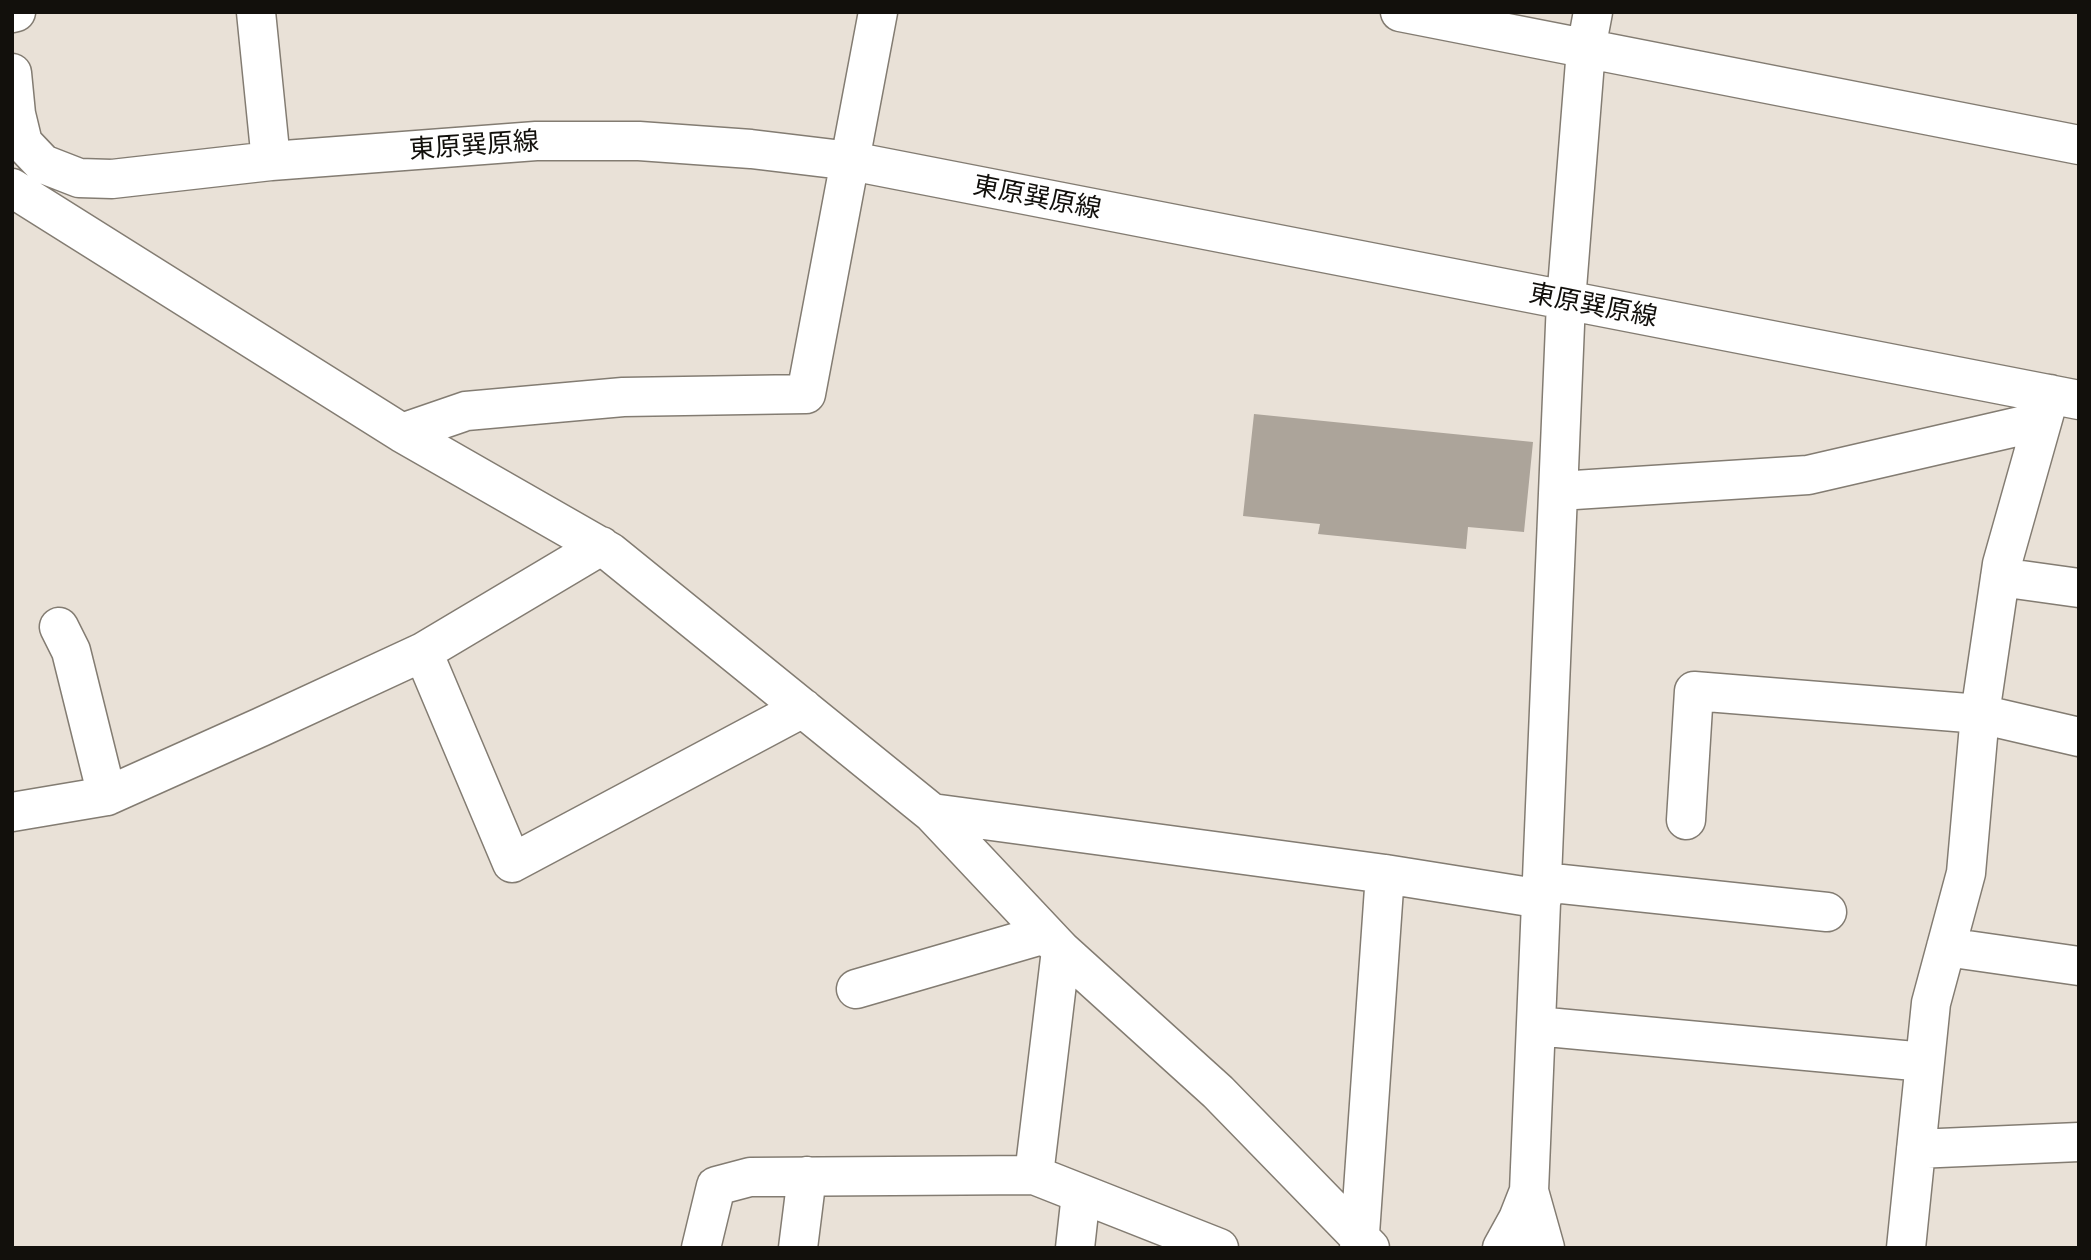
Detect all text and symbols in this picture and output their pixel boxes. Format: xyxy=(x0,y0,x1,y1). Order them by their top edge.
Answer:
street label: 東原巽原線 xyxy=(408,126,540,166)
street label: 東原巽原線 xyxy=(970,170,1104,226)
street label: 東原巽原線 xyxy=(1526,278,1660,334)

